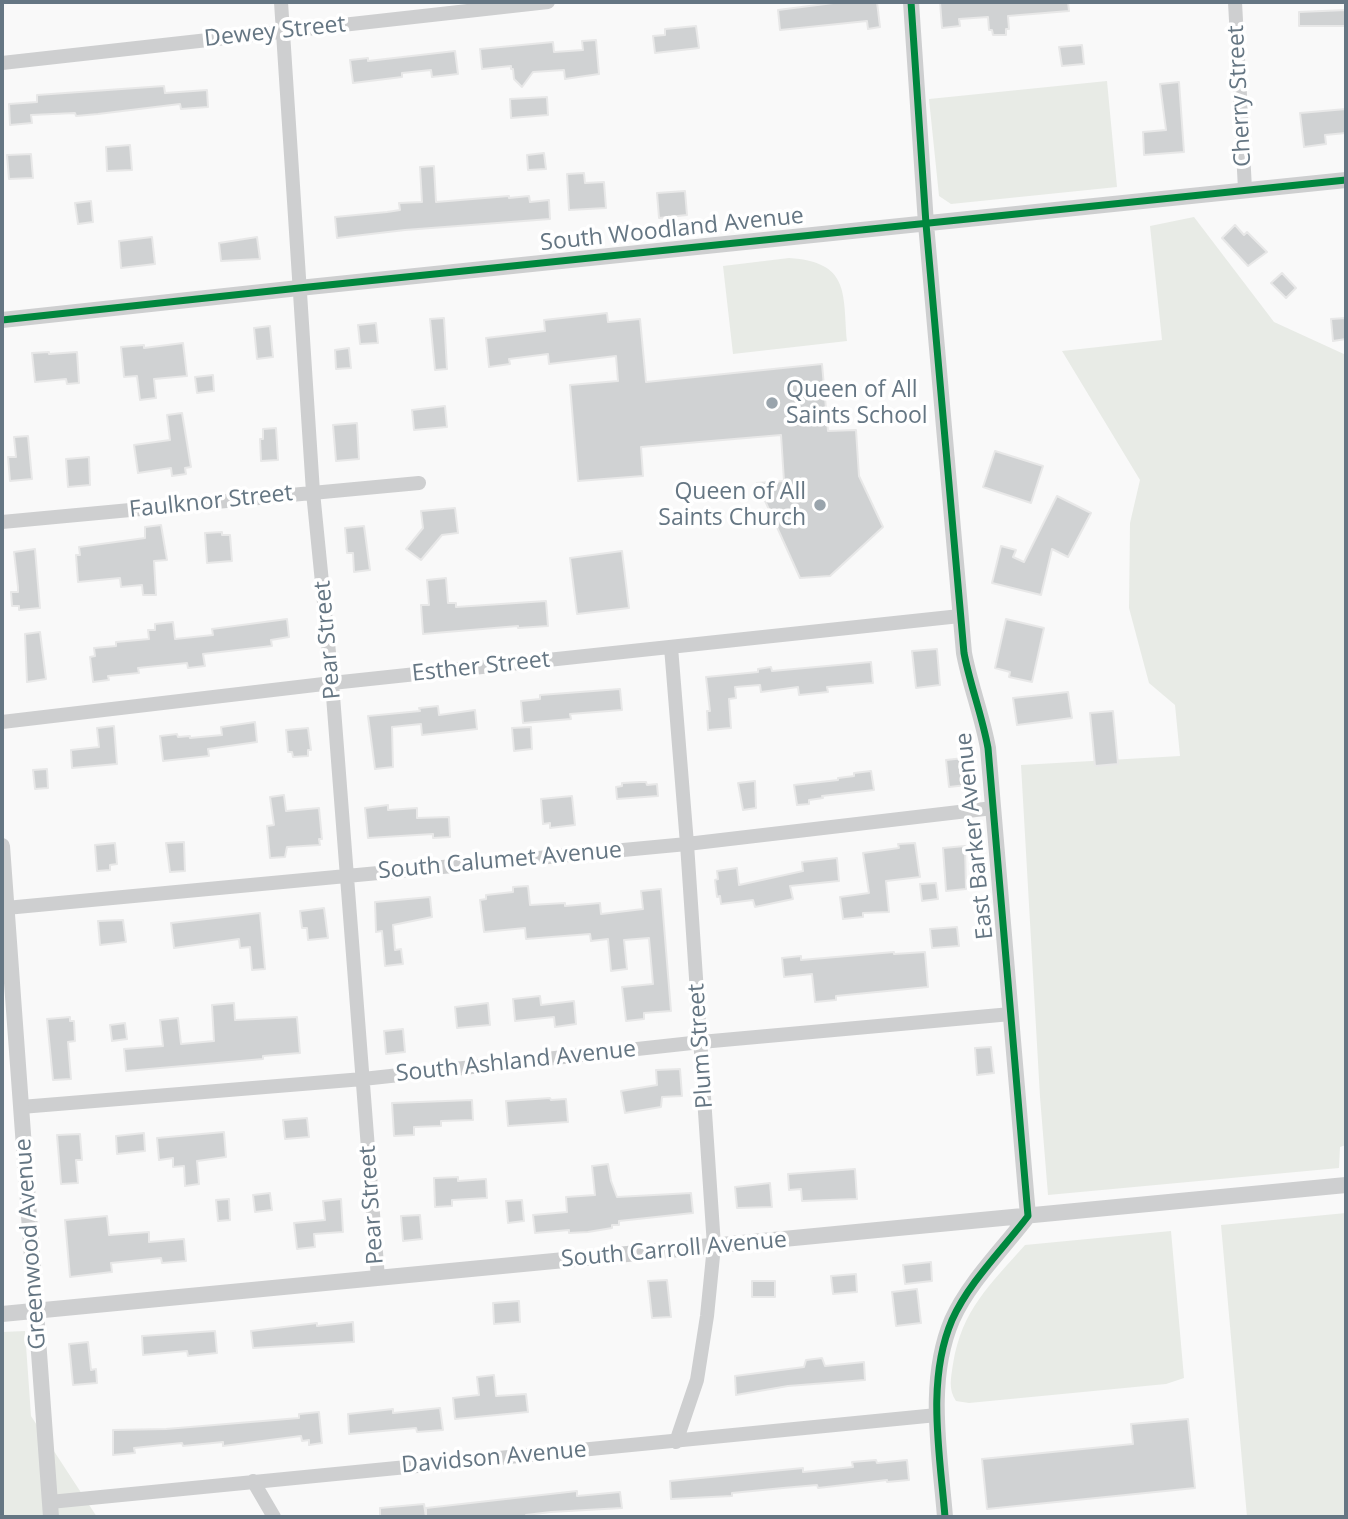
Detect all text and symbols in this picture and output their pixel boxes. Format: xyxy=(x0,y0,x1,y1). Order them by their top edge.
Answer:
street label: Dewey Street xyxy=(203,11,347,53)
street label: Cherry Street xyxy=(1223,24,1257,168)
street label: South Woodland Avenue xyxy=(539,202,805,258)
place label: Queen of All Saints School xyxy=(786,376,928,430)
marker: Queen of All Saints School xyxy=(764,395,780,411)
place label: Queen of All Saints Church xyxy=(658,478,806,532)
street label: Faulknor Street xyxy=(128,480,294,524)
marker: Queen of All Saints Church xyxy=(812,497,828,513)
street label: Pear Street xyxy=(309,579,347,701)
street label: Esther Street xyxy=(411,646,551,688)
street label: East Barker Avenue xyxy=(950,731,1000,941)
street label: South Calumet Avenue xyxy=(377,837,623,885)
street label: Plum Street xyxy=(683,983,719,1109)
street label: South Ashland Avenue xyxy=(395,1036,637,1088)
street label: Greenwood Avenue xyxy=(10,1137,52,1351)
street label: Pear Street xyxy=(354,1145,390,1265)
street label: South Carroll Avenue xyxy=(560,1226,788,1274)
street label: Davidson Avenue xyxy=(400,1436,588,1480)

